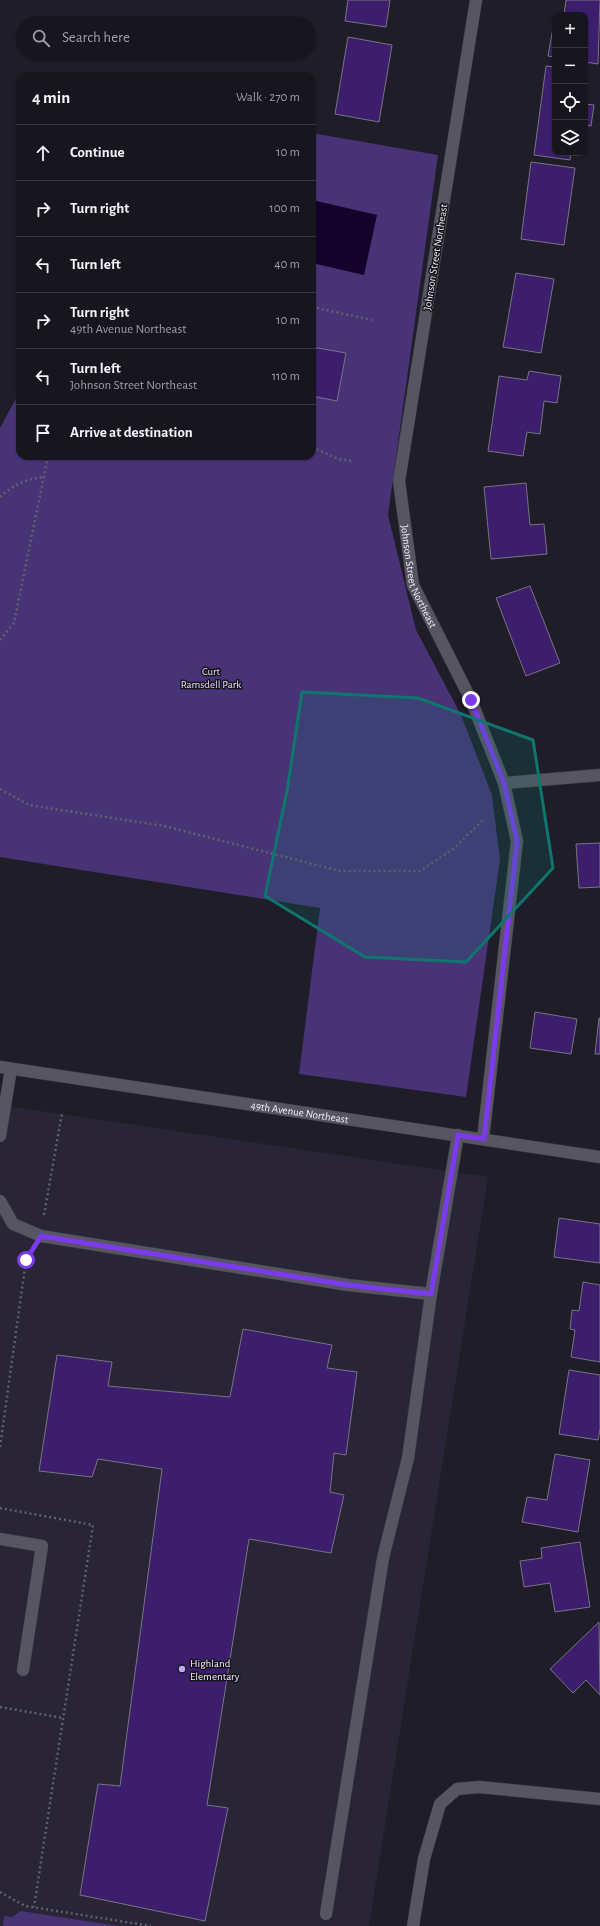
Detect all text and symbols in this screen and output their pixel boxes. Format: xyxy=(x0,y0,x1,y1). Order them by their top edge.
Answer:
map controls xyxy=(552,12,588,156)
button: + xyxy=(552,12,588,48)
search box xyxy=(16,16,316,60)
icon: search xyxy=(30,27,52,49)
text: Search here xyxy=(62,30,130,45)
button: − xyxy=(552,48,588,84)
button: locate xyxy=(552,84,588,120)
text: 4 min xyxy=(32,89,70,106)
text: Walk · 270 m xyxy=(236,91,300,104)
button: layers xyxy=(552,120,588,156)
icon: ahead xyxy=(32,142,54,164)
text: Continue xyxy=(70,145,125,160)
text: 10 m xyxy=(276,146,300,159)
icon: right xyxy=(32,198,54,220)
text: Turn right xyxy=(70,201,129,216)
text: 100 m xyxy=(269,202,300,215)
street label: Johnson Street Northeast xyxy=(422,203,449,311)
icon: left xyxy=(32,254,54,276)
text: Turn left xyxy=(70,257,121,272)
text: 40 m xyxy=(274,258,300,271)
text: Turn right xyxy=(70,305,129,320)
icon: right xyxy=(32,310,54,332)
text: 10 m xyxy=(276,314,300,327)
text: 49th Avenue Northeast xyxy=(70,323,186,336)
text: Turn left xyxy=(70,361,121,376)
icon: left xyxy=(32,366,54,388)
text: 110 m xyxy=(272,370,300,383)
text: Johnson Street Northeast xyxy=(70,379,197,392)
icon: arrive xyxy=(32,422,54,444)
text: Arrive at destination xyxy=(70,425,193,440)
street label: Johnson Street Northeast xyxy=(399,524,439,630)
park label: Curt Ramsdell Park xyxy=(181,666,241,690)
route end xyxy=(462,691,480,709)
street label: 49th Avenue Northeast xyxy=(250,1100,350,1125)
route start xyxy=(17,1251,35,1269)
place label: Highland Elementary xyxy=(190,1658,240,1682)
marker: Highland Elementary xyxy=(177,1664,187,1674)

